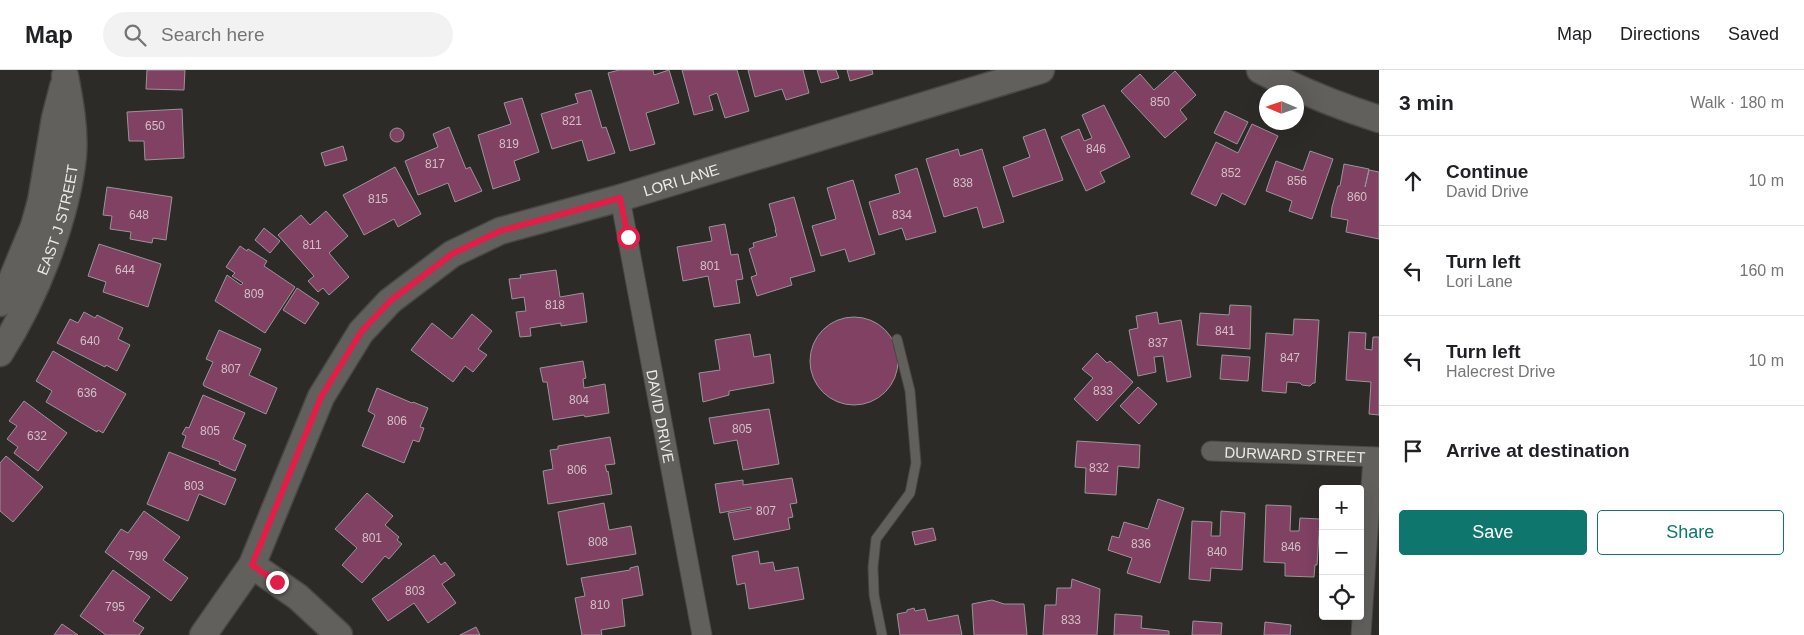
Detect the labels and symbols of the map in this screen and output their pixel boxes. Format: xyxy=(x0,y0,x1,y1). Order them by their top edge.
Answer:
north arrow xyxy=(1259,85,1304,130)
house number: 850 xyxy=(1150,95,1170,109)
house number: 821 xyxy=(562,114,582,128)
house number: 650 xyxy=(145,119,165,133)
house number: 819 xyxy=(499,137,519,151)
house number: 846 xyxy=(1086,142,1106,156)
house number: 817 xyxy=(425,157,445,171)
street label: LORI LANE xyxy=(641,160,721,199)
street label: EAST J STREET xyxy=(33,163,80,277)
house number: 852 xyxy=(1221,166,1241,180)
house number: 856 xyxy=(1287,174,1307,188)
house number: 838 xyxy=(953,176,973,190)
house number: 860 xyxy=(1347,190,1367,204)
house number: 815 xyxy=(368,192,388,206)
house number: 648 xyxy=(129,208,149,222)
house number: 834 xyxy=(892,208,912,222)
route start xyxy=(617,226,640,249)
house number: 811 xyxy=(302,238,322,252)
house number: 801 xyxy=(700,259,720,273)
house number: 644 xyxy=(115,263,135,277)
house number: 809 xyxy=(244,287,264,301)
house number: 818 xyxy=(545,298,565,312)
house number: 841 xyxy=(1215,324,1235,338)
house number: 640 xyxy=(80,334,100,348)
house number: 837 xyxy=(1148,336,1168,350)
house number: 847 xyxy=(1280,351,1300,365)
house number: 807 xyxy=(221,362,241,376)
street label: DAVID DRIVE xyxy=(644,368,678,464)
house number: 833 xyxy=(1093,384,1113,398)
house number: 636 xyxy=(77,386,97,400)
house number: 804 xyxy=(569,393,589,407)
house number: 806 xyxy=(387,414,407,428)
house number: 805 xyxy=(732,422,752,436)
house number: 805 xyxy=(200,424,220,438)
house number: 632 xyxy=(27,429,47,443)
street label: DURWARD STREET xyxy=(1224,443,1366,465)
house number: 832 xyxy=(1089,461,1109,475)
house number: 806 xyxy=(567,463,587,477)
house number: 803 xyxy=(184,479,204,493)
house number: 807 xyxy=(756,504,776,518)
house number: 801 xyxy=(362,531,382,545)
house number: 808 xyxy=(588,535,608,549)
house number: 836 xyxy=(1131,537,1151,551)
house number: 846 xyxy=(1281,540,1301,554)
house number: 840 xyxy=(1207,545,1227,559)
house number: 799 xyxy=(128,549,148,563)
route end xyxy=(266,571,289,594)
house number: 803 xyxy=(405,584,425,598)
house number: 810 xyxy=(590,598,610,612)
house number: 795 xyxy=(105,600,125,614)
house number: 833 xyxy=(1061,613,1081,627)

